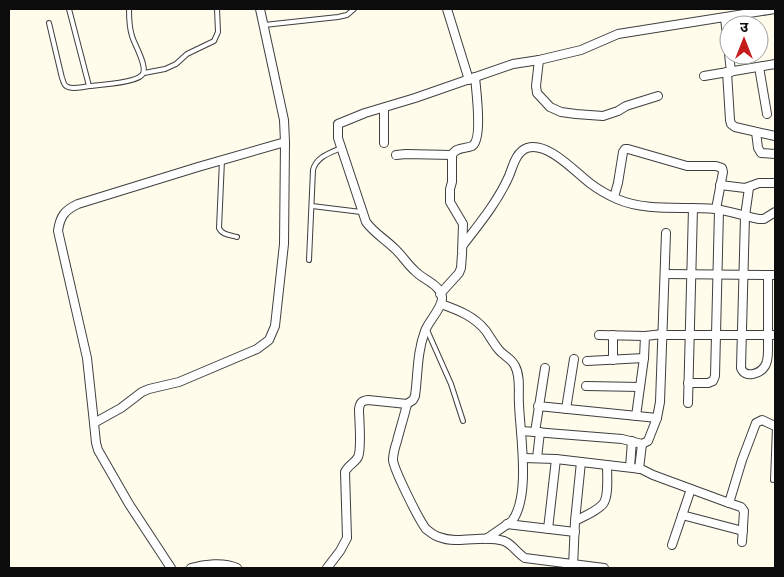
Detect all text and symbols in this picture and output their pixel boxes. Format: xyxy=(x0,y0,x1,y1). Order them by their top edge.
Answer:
north arrow xyxy=(719,15,769,65)
text: उ xyxy=(740,19,749,36)

